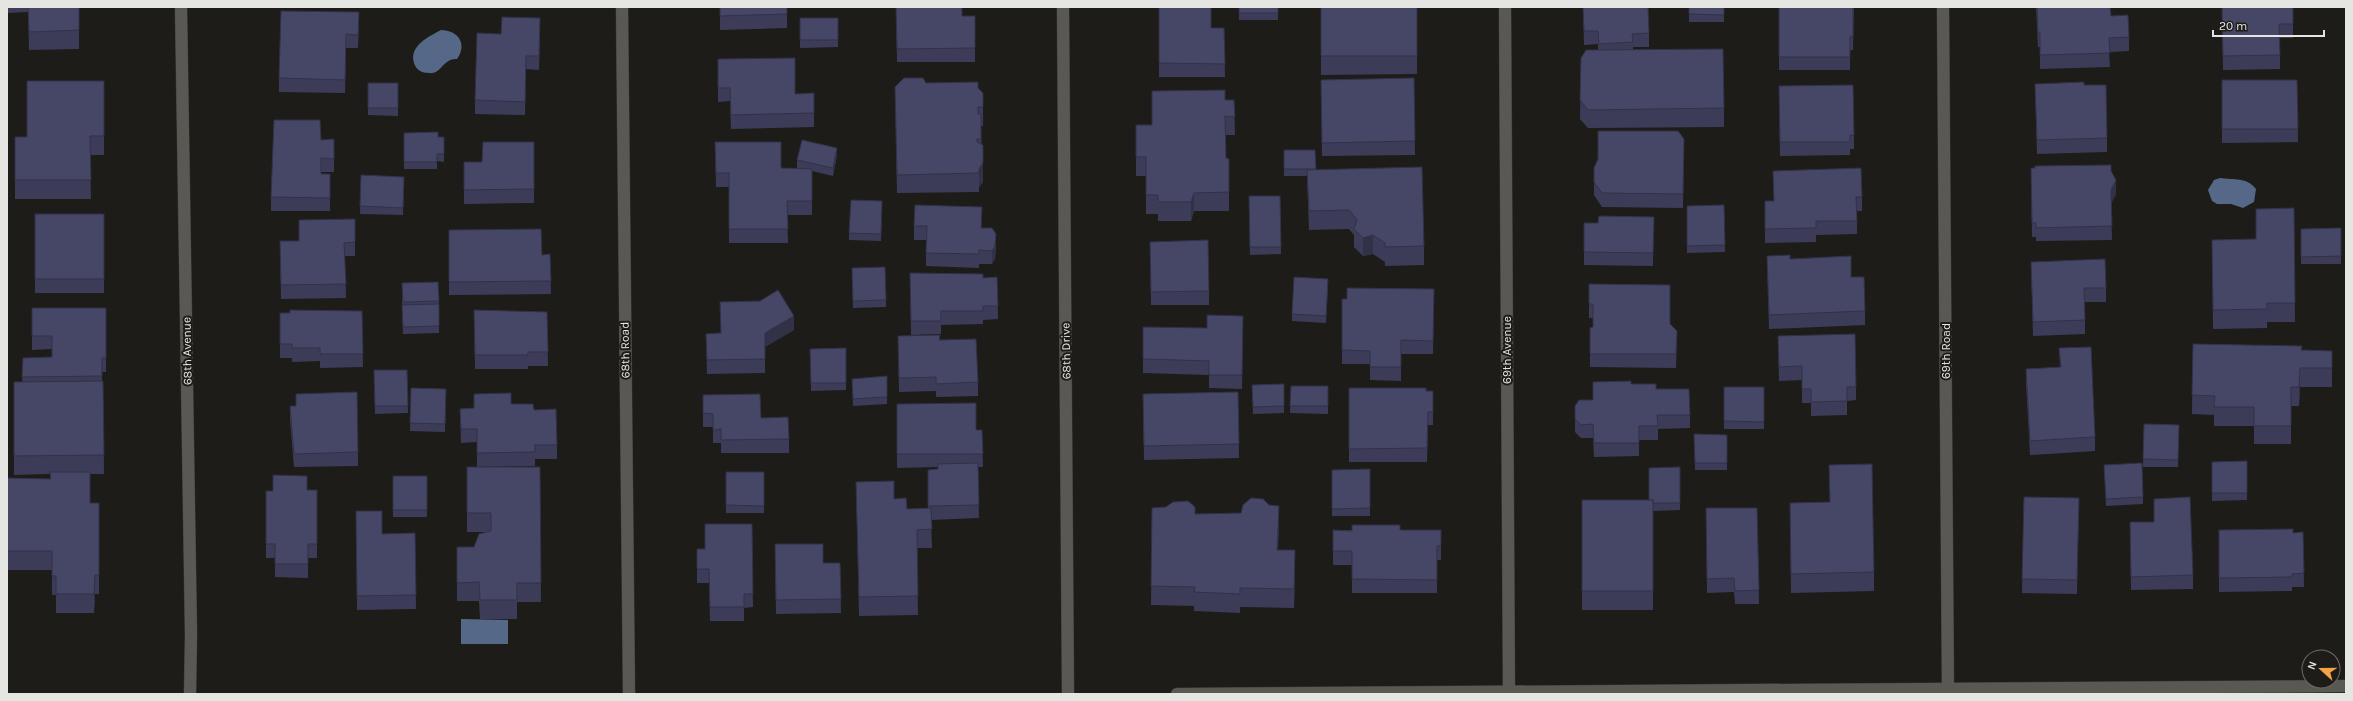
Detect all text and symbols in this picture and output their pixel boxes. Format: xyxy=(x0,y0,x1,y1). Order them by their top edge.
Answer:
scale bar xyxy=(2213,12,2324,38)
text: 20 m xyxy=(2219,19,2247,33)
street label: 69th Avenue xyxy=(1500,316,1514,384)
street label: 68th Avenue xyxy=(179,317,195,385)
street label: 68th Road xyxy=(618,322,632,378)
street label: 68th Drive xyxy=(1059,322,1073,380)
street label: 69th Road xyxy=(1939,323,1953,379)
north arrow xyxy=(2301,649,2341,689)
text: N xyxy=(2305,660,2320,672)

